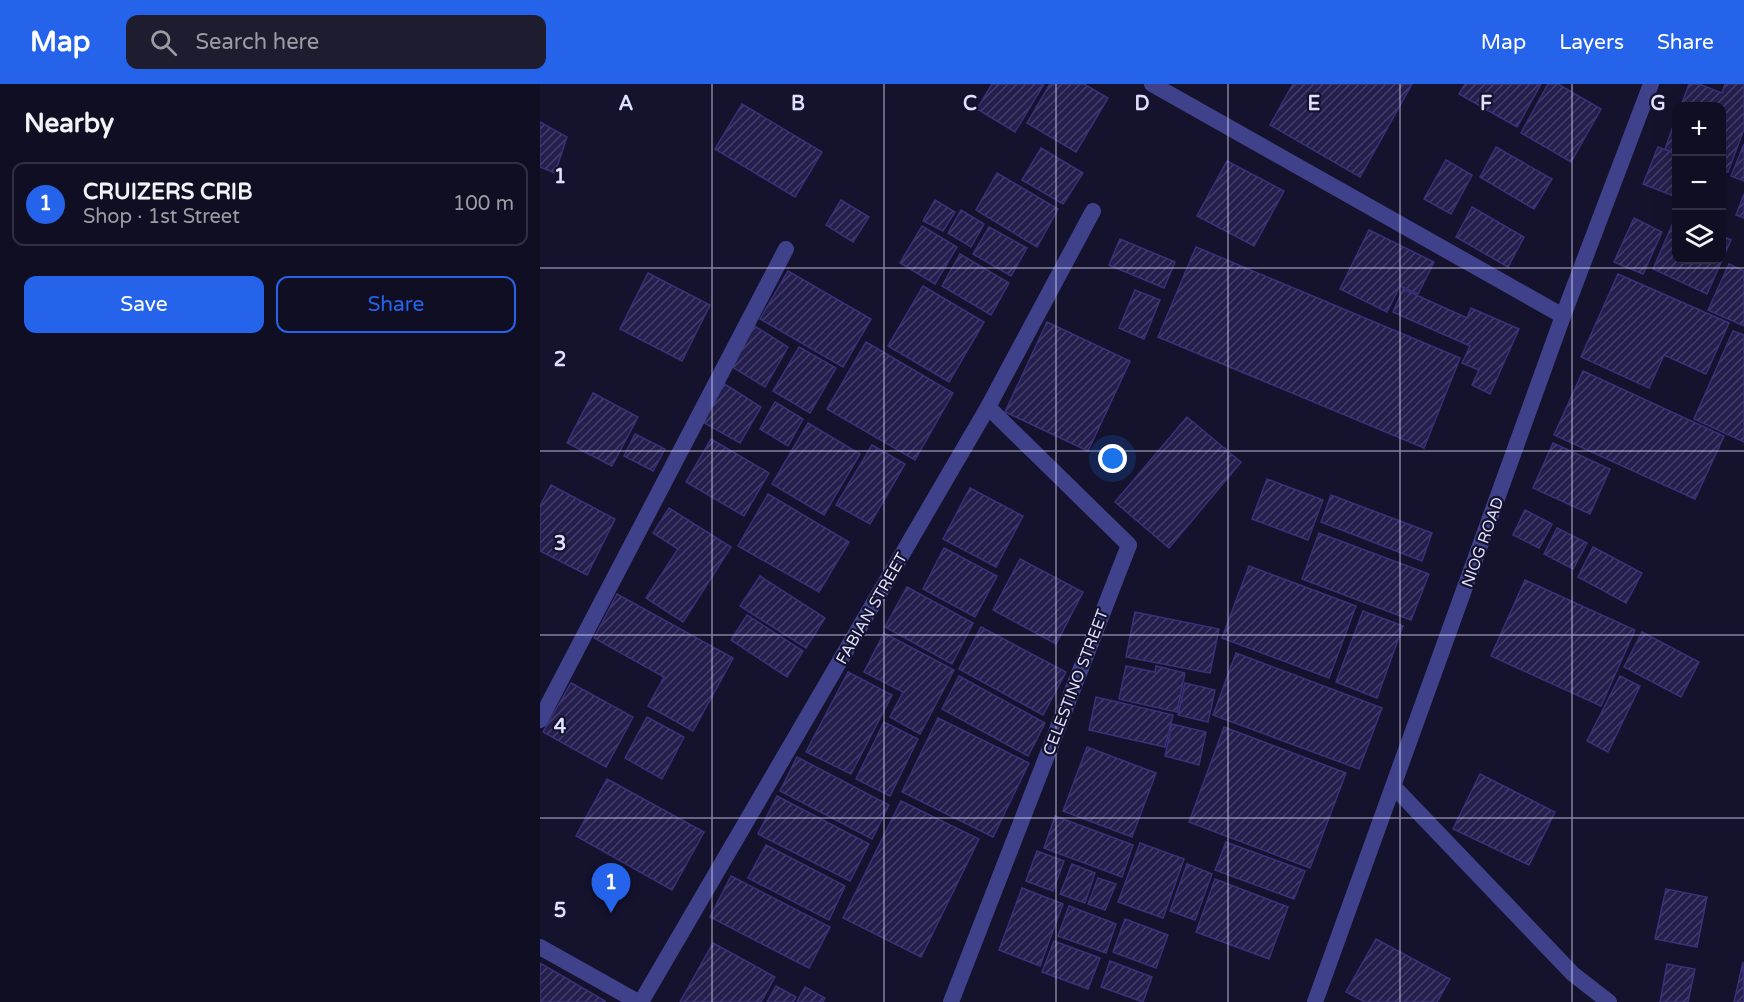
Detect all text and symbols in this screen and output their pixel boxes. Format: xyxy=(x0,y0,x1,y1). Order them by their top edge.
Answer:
search box xyxy=(126,15,546,69)
text: Map xyxy=(30,25,90,59)
icon: search xyxy=(147,26,180,59)
text: Search here xyxy=(195,29,319,55)
text: Map xyxy=(1481,30,1526,55)
text: Layers xyxy=(1559,30,1624,55)
text: Share xyxy=(1657,30,1714,55)
text: A xyxy=(619,92,634,116)
text: B xyxy=(791,92,805,116)
text: C xyxy=(963,92,977,116)
text: D xyxy=(1134,92,1150,116)
text: E xyxy=(1308,92,1321,116)
text: F xyxy=(1480,92,1492,116)
text: G xyxy=(1650,92,1666,116)
map controls xyxy=(1672,102,1726,264)
button: + xyxy=(1672,102,1726,156)
text: Nearby xyxy=(24,108,114,139)
button: − xyxy=(1672,156,1726,210)
text: 1 xyxy=(554,165,566,189)
text: CRUIZERS CRIB xyxy=(83,179,252,205)
text: 1 xyxy=(39,192,52,216)
text: 100 m xyxy=(453,192,514,216)
text: Shop · 1st Street xyxy=(83,205,240,229)
button: layers xyxy=(1672,210,1726,264)
button: Save xyxy=(24,276,264,333)
button: Share xyxy=(276,276,516,333)
text: 2 xyxy=(554,348,566,372)
your location xyxy=(1098,444,1127,473)
street label: NIOG ROAD xyxy=(1457,494,1509,590)
text: 3 xyxy=(554,532,566,556)
street label: FABIAN STREET xyxy=(832,549,912,668)
street label: CELESTINO STREET xyxy=(1039,606,1113,758)
text: 4 xyxy=(554,715,567,739)
pin: 1 xyxy=(592,864,630,913)
text: 5 xyxy=(554,899,566,923)

